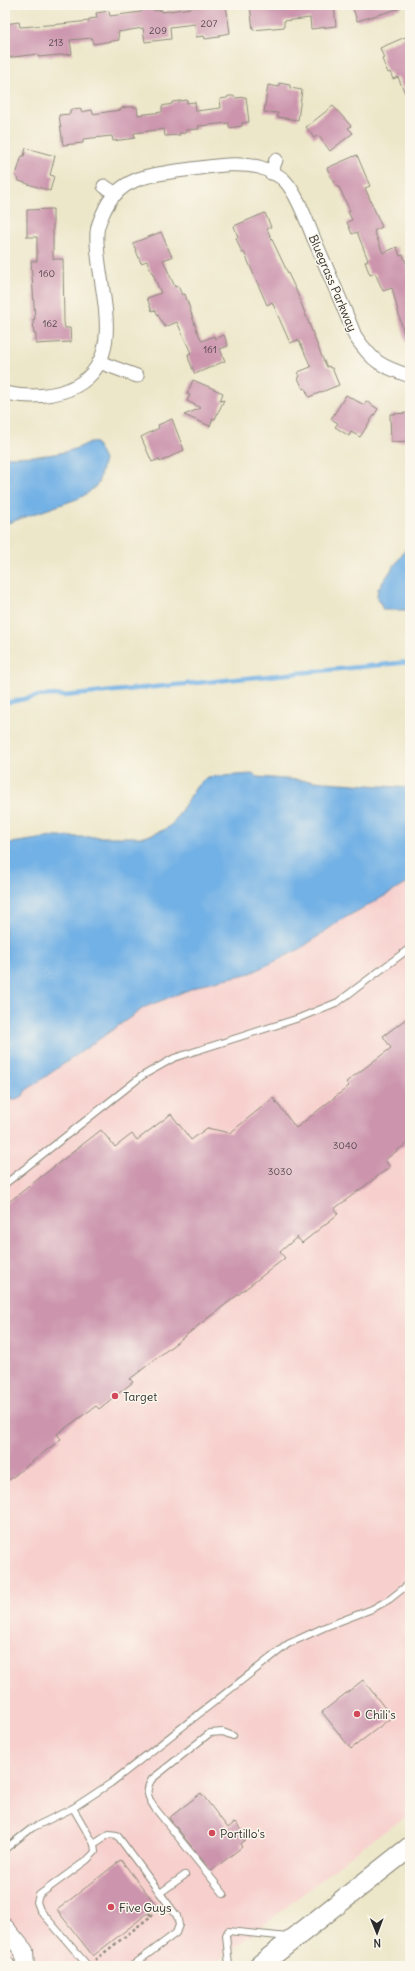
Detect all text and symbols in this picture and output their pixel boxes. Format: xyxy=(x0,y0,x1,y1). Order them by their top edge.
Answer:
house number: 207 xyxy=(201,17,218,30)
house number: 209 xyxy=(149,24,167,37)
house number: 213 xyxy=(48,36,64,49)
street label: Bluegrass Parkway xyxy=(306,232,360,334)
house number: 160 xyxy=(39,267,55,280)
house number: 162 xyxy=(42,317,58,330)
house number: 161 xyxy=(203,343,217,356)
house number: 3040 xyxy=(333,1139,357,1152)
house number: 3030 xyxy=(268,1165,292,1178)
place label: Target xyxy=(123,1389,157,1404)
marker: Target xyxy=(110,1391,120,1401)
place label: Chili's xyxy=(365,1707,396,1722)
marker: Chili's xyxy=(352,1709,362,1719)
place label: Portillo's xyxy=(220,1826,265,1841)
marker: Portillo's xyxy=(207,1828,217,1838)
place label: Five Guys xyxy=(119,1900,172,1915)
marker: Five Guys xyxy=(106,1902,116,1912)
north arrow xyxy=(357,1913,397,1953)
text: N xyxy=(373,1936,381,1950)

